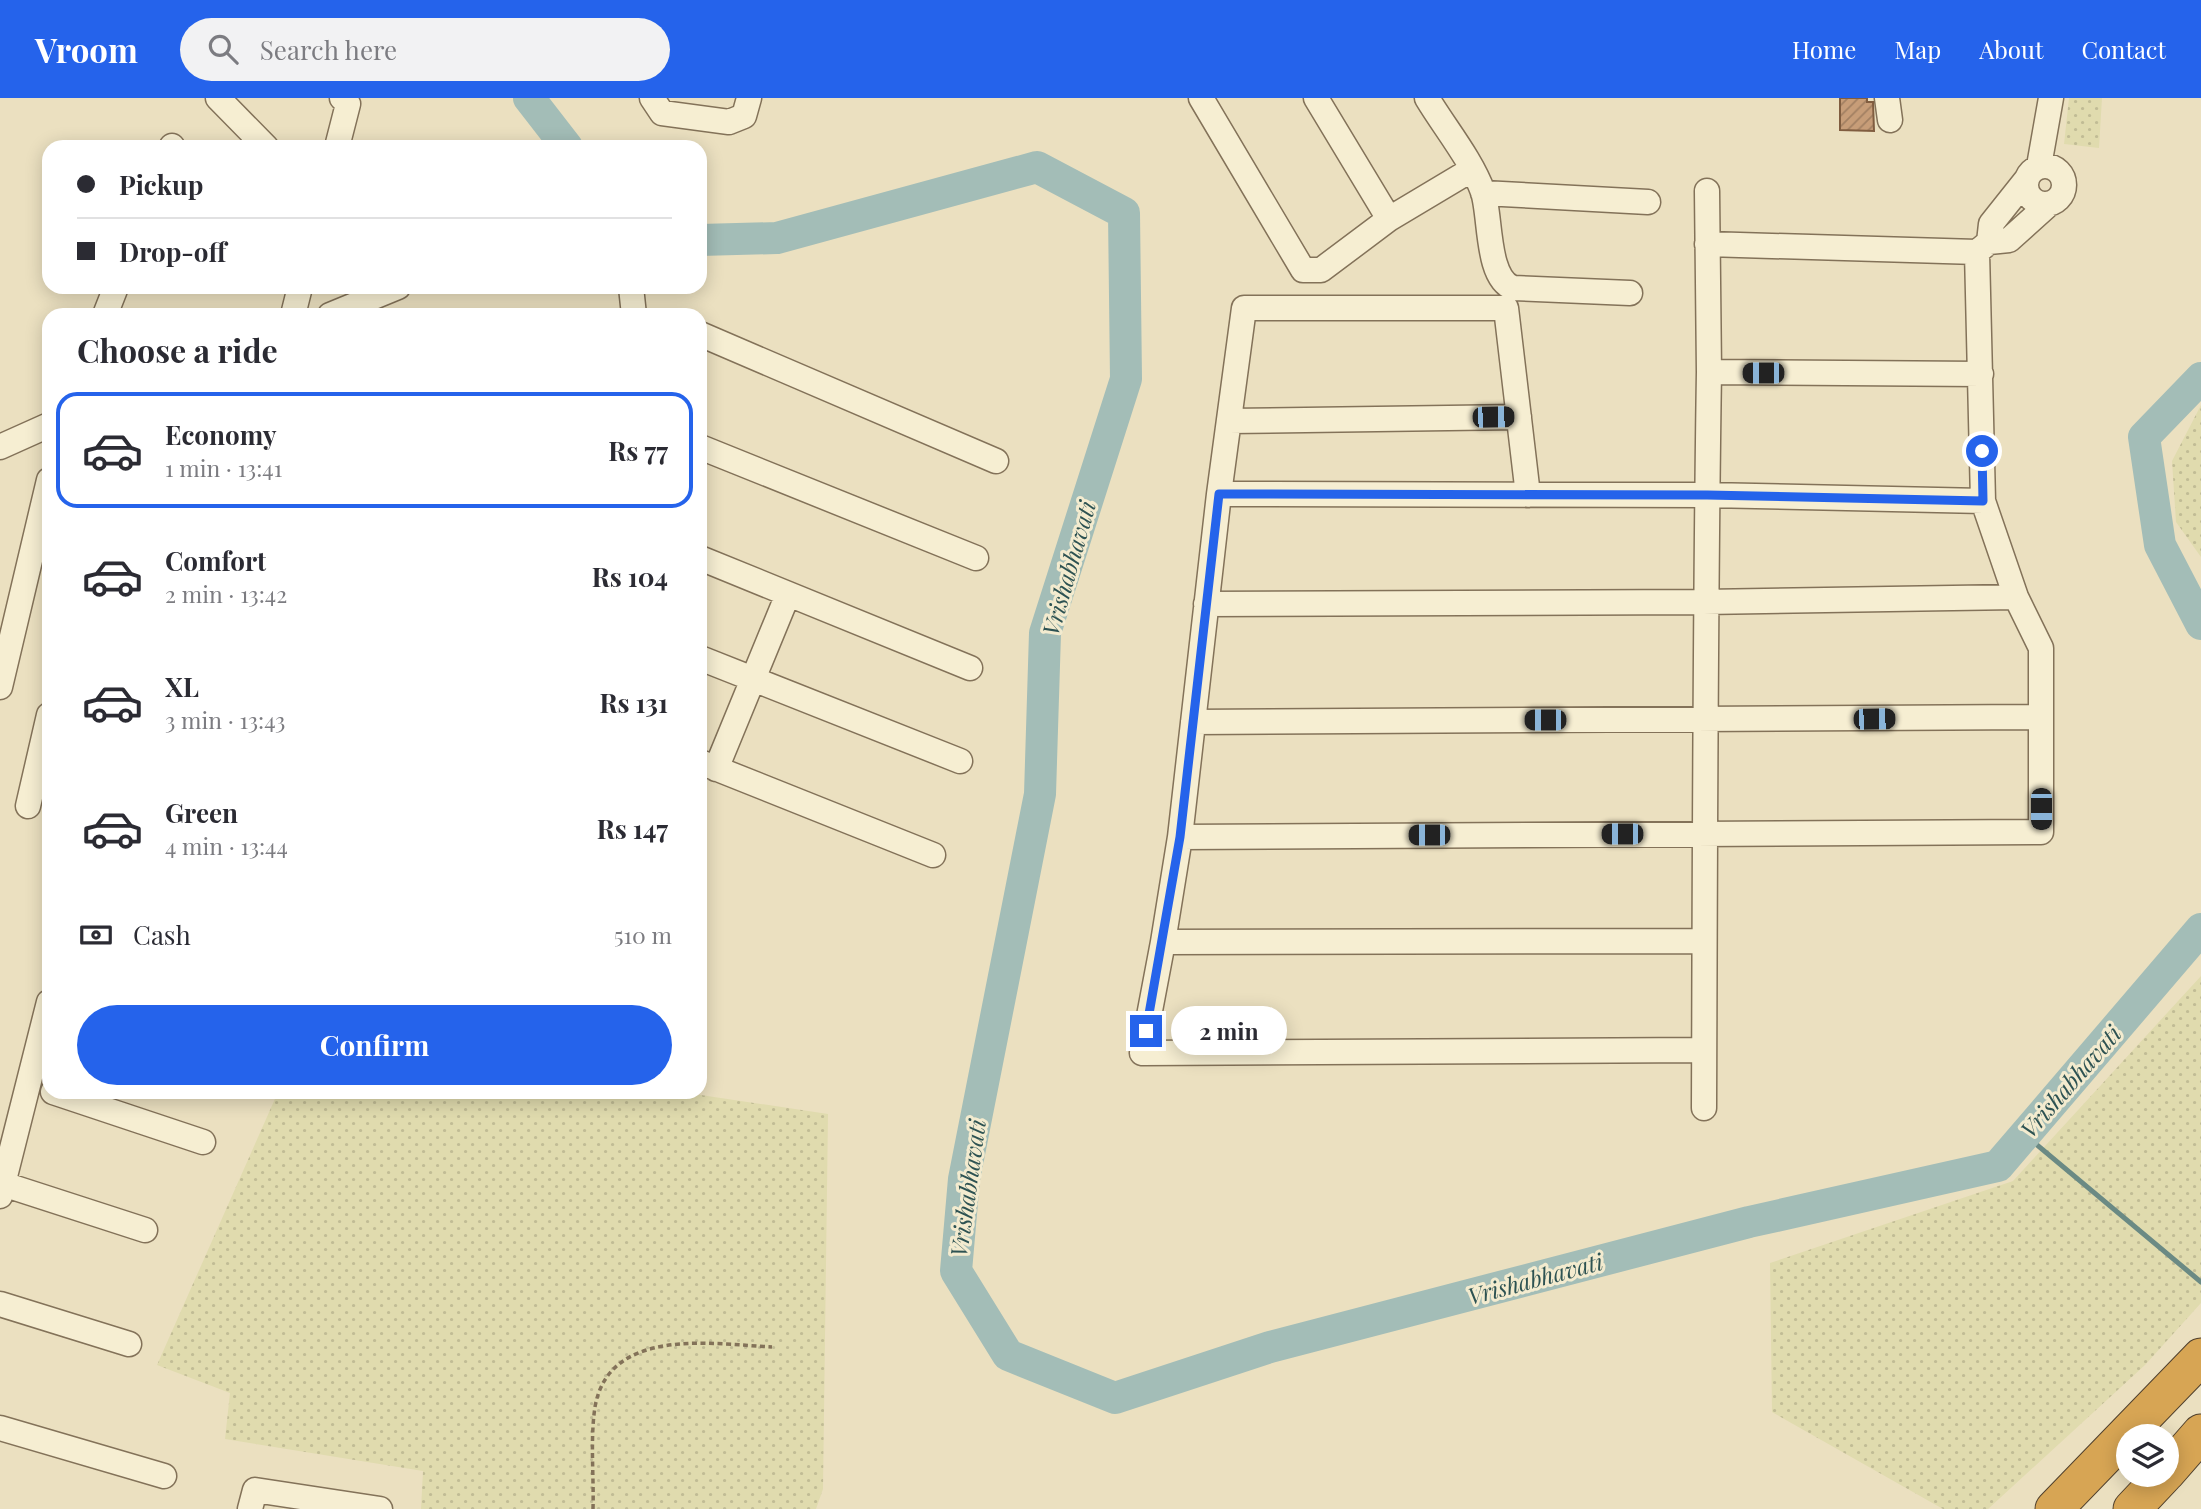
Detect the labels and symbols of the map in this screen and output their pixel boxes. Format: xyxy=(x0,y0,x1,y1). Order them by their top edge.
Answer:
car xyxy=(1743,363,1785,384)
car xyxy=(1472,406,1515,428)
route start xyxy=(1966,435,1998,467)
water label: Vrishabhavati xyxy=(1034,496,1102,639)
car xyxy=(1853,708,1896,730)
car xyxy=(1525,710,1567,731)
car xyxy=(2031,788,2052,830)
car xyxy=(1602,824,1644,845)
car xyxy=(1409,825,1451,846)
callout: 2 min xyxy=(1170,1006,1286,1056)
route end xyxy=(1130,1015,1162,1047)
water label: Vrishabhavati xyxy=(2013,1018,2128,1144)
water label: Vrishabhavati xyxy=(942,1116,992,1259)
water label: Vrishabhavati xyxy=(1464,1245,1607,1311)

